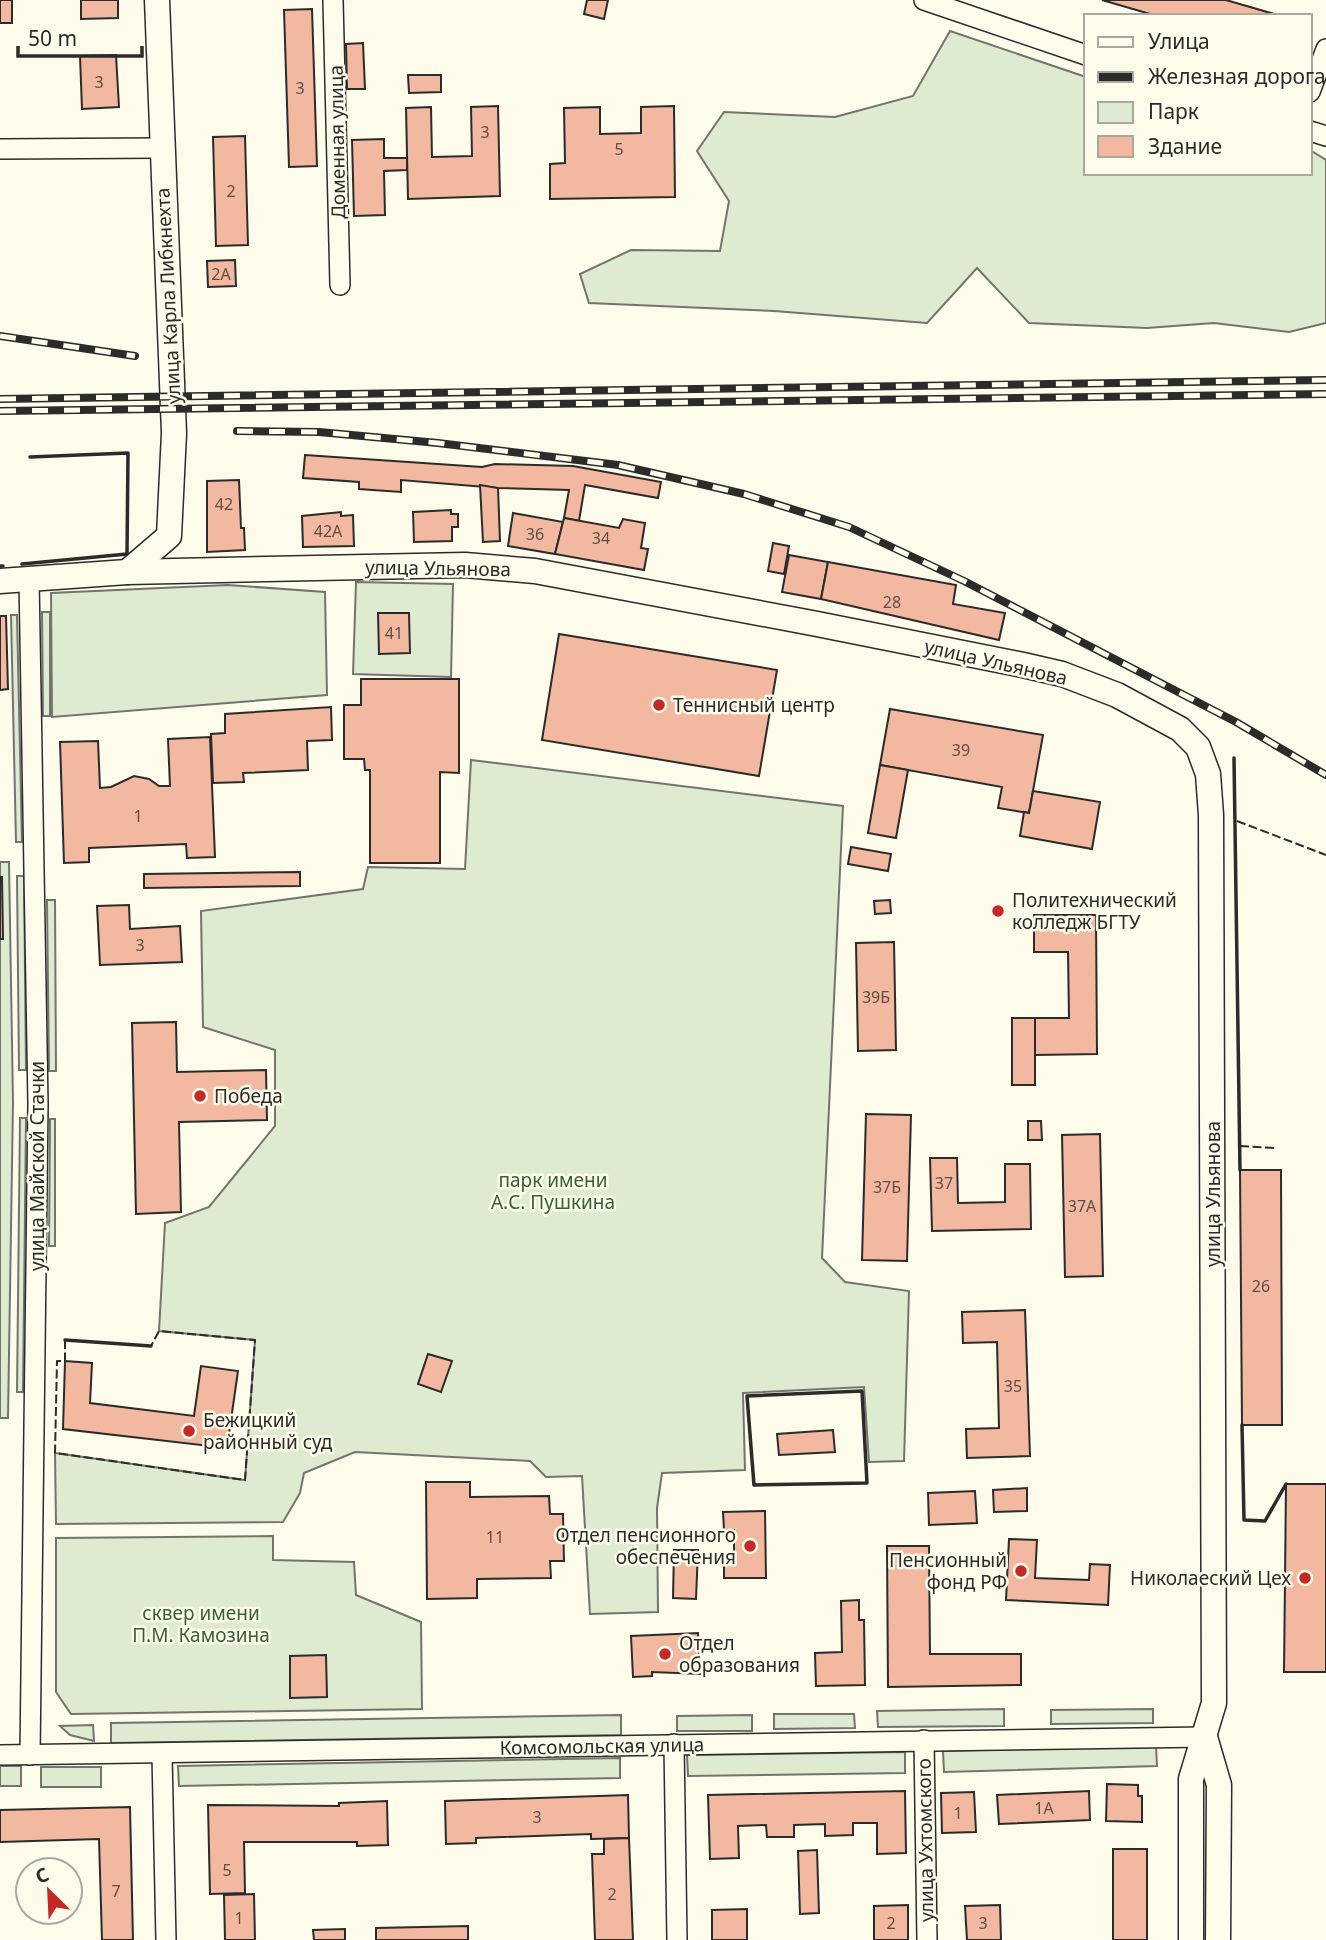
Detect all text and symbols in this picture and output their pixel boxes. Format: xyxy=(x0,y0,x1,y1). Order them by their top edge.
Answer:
scale bar xyxy=(18,14,142,58)
legend xyxy=(1084,14,1312,175)
text: 50 m xyxy=(28,24,77,52)
text: Улица xyxy=(1148,27,1210,55)
text: Железная дорога xyxy=(1148,62,1326,90)
street label: Доменная улица xyxy=(323,65,351,219)
house number: 3 xyxy=(94,71,104,93)
house number: 3 xyxy=(295,77,305,99)
text: Парк xyxy=(1148,97,1199,125)
house number: 3 xyxy=(480,121,490,143)
text: Здание xyxy=(1148,132,1222,160)
house number: 5 xyxy=(614,138,624,160)
house number: 2 xyxy=(226,180,236,202)
street label: улица Карла Либкнехта xyxy=(149,187,187,405)
house number: 2А xyxy=(211,263,231,285)
house number: 42 xyxy=(215,493,233,515)
house number: 42А xyxy=(314,520,343,542)
house number: 36 xyxy=(526,523,544,545)
house number: 34 xyxy=(592,527,610,549)
street label: улица Ульянова xyxy=(365,554,511,582)
house number: 28 xyxy=(883,591,901,613)
house number: 41 xyxy=(385,622,403,644)
street label: улица Ульянова xyxy=(922,633,1070,691)
place label: Теннисный центр xyxy=(673,692,835,718)
marker: Теннисный центр xyxy=(651,697,667,713)
house number: 39 xyxy=(952,739,970,761)
house number: 1 xyxy=(133,805,143,827)
place label: Политехнический колледж БГТУ xyxy=(1012,887,1177,935)
marker: Политехнический колледж БГТУ xyxy=(990,903,1006,919)
house number: 3 xyxy=(135,934,145,956)
house number: 39Б xyxy=(862,986,890,1008)
street label: улица Майской Стачки xyxy=(24,1061,50,1271)
place label: Победа xyxy=(214,1083,283,1109)
marker: Победа xyxy=(192,1088,208,1104)
street label: улица Ульянова xyxy=(1200,1121,1226,1267)
park label: парк имени А.С. Пушкина xyxy=(491,1167,615,1215)
house number: 37 xyxy=(935,1172,953,1194)
house number: 37Б xyxy=(873,1176,901,1198)
house number: 37А xyxy=(1068,1195,1097,1217)
house number: 26 xyxy=(1252,1275,1270,1297)
house number: 35 xyxy=(1004,1375,1022,1397)
place label: Бежицкий районный суд xyxy=(203,1407,333,1455)
marker: Бежицкий районный суд xyxy=(181,1423,197,1439)
place label: Отдел пенсионного обеспечения xyxy=(555,1522,736,1570)
house number: 11 xyxy=(486,1526,504,1548)
marker: Отдел пенсионного обеспечения xyxy=(742,1538,758,1554)
place label: Пенсионный фонд РФ xyxy=(889,1547,1007,1595)
marker: Пенсионный фонд РФ xyxy=(1013,1563,1029,1579)
place label: Николаеский Цех xyxy=(1130,1565,1291,1591)
marker: Николаеский Цех xyxy=(1297,1570,1313,1586)
park label: сквер имени П.М. Камозина xyxy=(132,1600,270,1648)
place label: Отдел образования xyxy=(679,1630,800,1678)
marker: Отдел образования xyxy=(657,1646,673,1662)
street label: Комсомольская улица xyxy=(499,1731,705,1761)
street label: улица Ухтомского xyxy=(911,1758,939,1922)
house number: 1А xyxy=(1034,1797,1054,1819)
house number: 1 xyxy=(953,1802,963,1824)
house number: 3 xyxy=(532,1806,542,1828)
north arrow xyxy=(14,1856,84,1926)
house number: 5 xyxy=(222,1859,232,1881)
text: С xyxy=(31,1861,53,1890)
house number: 7 xyxy=(111,1880,121,1902)
house number: 2 xyxy=(607,1883,617,1905)
house number: 1 xyxy=(234,1907,244,1929)
house number: 2 xyxy=(886,1912,896,1934)
house number: 3 xyxy=(978,1912,988,1934)

